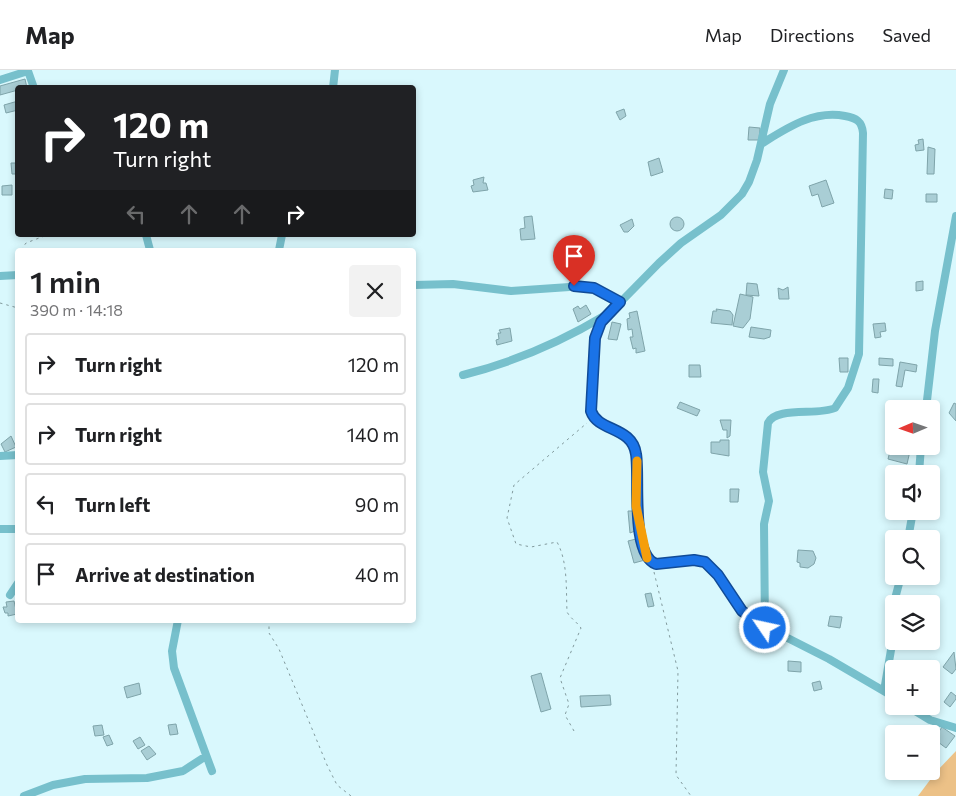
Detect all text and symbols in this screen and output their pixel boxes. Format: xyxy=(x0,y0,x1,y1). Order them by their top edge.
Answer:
text: Map xyxy=(25,20,75,49)
text: Map xyxy=(705,24,742,46)
text: Directions xyxy=(770,24,854,46)
text: Saved xyxy=(882,24,931,46)
text: 120 m xyxy=(113,102,209,145)
icon: right xyxy=(30,105,95,170)
text: Turn right xyxy=(113,145,211,172)
icon: left xyxy=(122,200,150,228)
icon: ahead xyxy=(175,200,203,228)
icon: ahead xyxy=(228,200,256,228)
icon: right xyxy=(281,200,309,228)
pin xyxy=(553,235,595,286)
icon: arrive xyxy=(560,242,588,270)
text: 1 min xyxy=(30,262,101,299)
button: close xyxy=(349,265,401,317)
text: 390 m · 14:18 xyxy=(30,300,123,319)
icon: right xyxy=(32,350,60,378)
text: Turn right xyxy=(75,353,162,376)
text: 120 m xyxy=(348,353,399,376)
north arrow xyxy=(885,400,940,455)
map controls xyxy=(885,400,940,780)
icon: right xyxy=(32,420,60,448)
text: Turn right xyxy=(75,423,162,446)
text: 140 m xyxy=(347,423,399,446)
button: sound xyxy=(885,465,940,520)
icon: left xyxy=(32,490,60,518)
text: Turn left xyxy=(75,493,150,516)
text: 90 m xyxy=(355,493,399,516)
button: search xyxy=(885,530,940,585)
icon: arrive xyxy=(32,560,60,588)
text: Arrive at destination xyxy=(75,563,255,586)
text: 40 m xyxy=(355,563,399,586)
button: layers xyxy=(885,595,940,650)
position arrow xyxy=(738,601,790,653)
button: + xyxy=(885,660,940,715)
button: − xyxy=(885,725,940,780)

